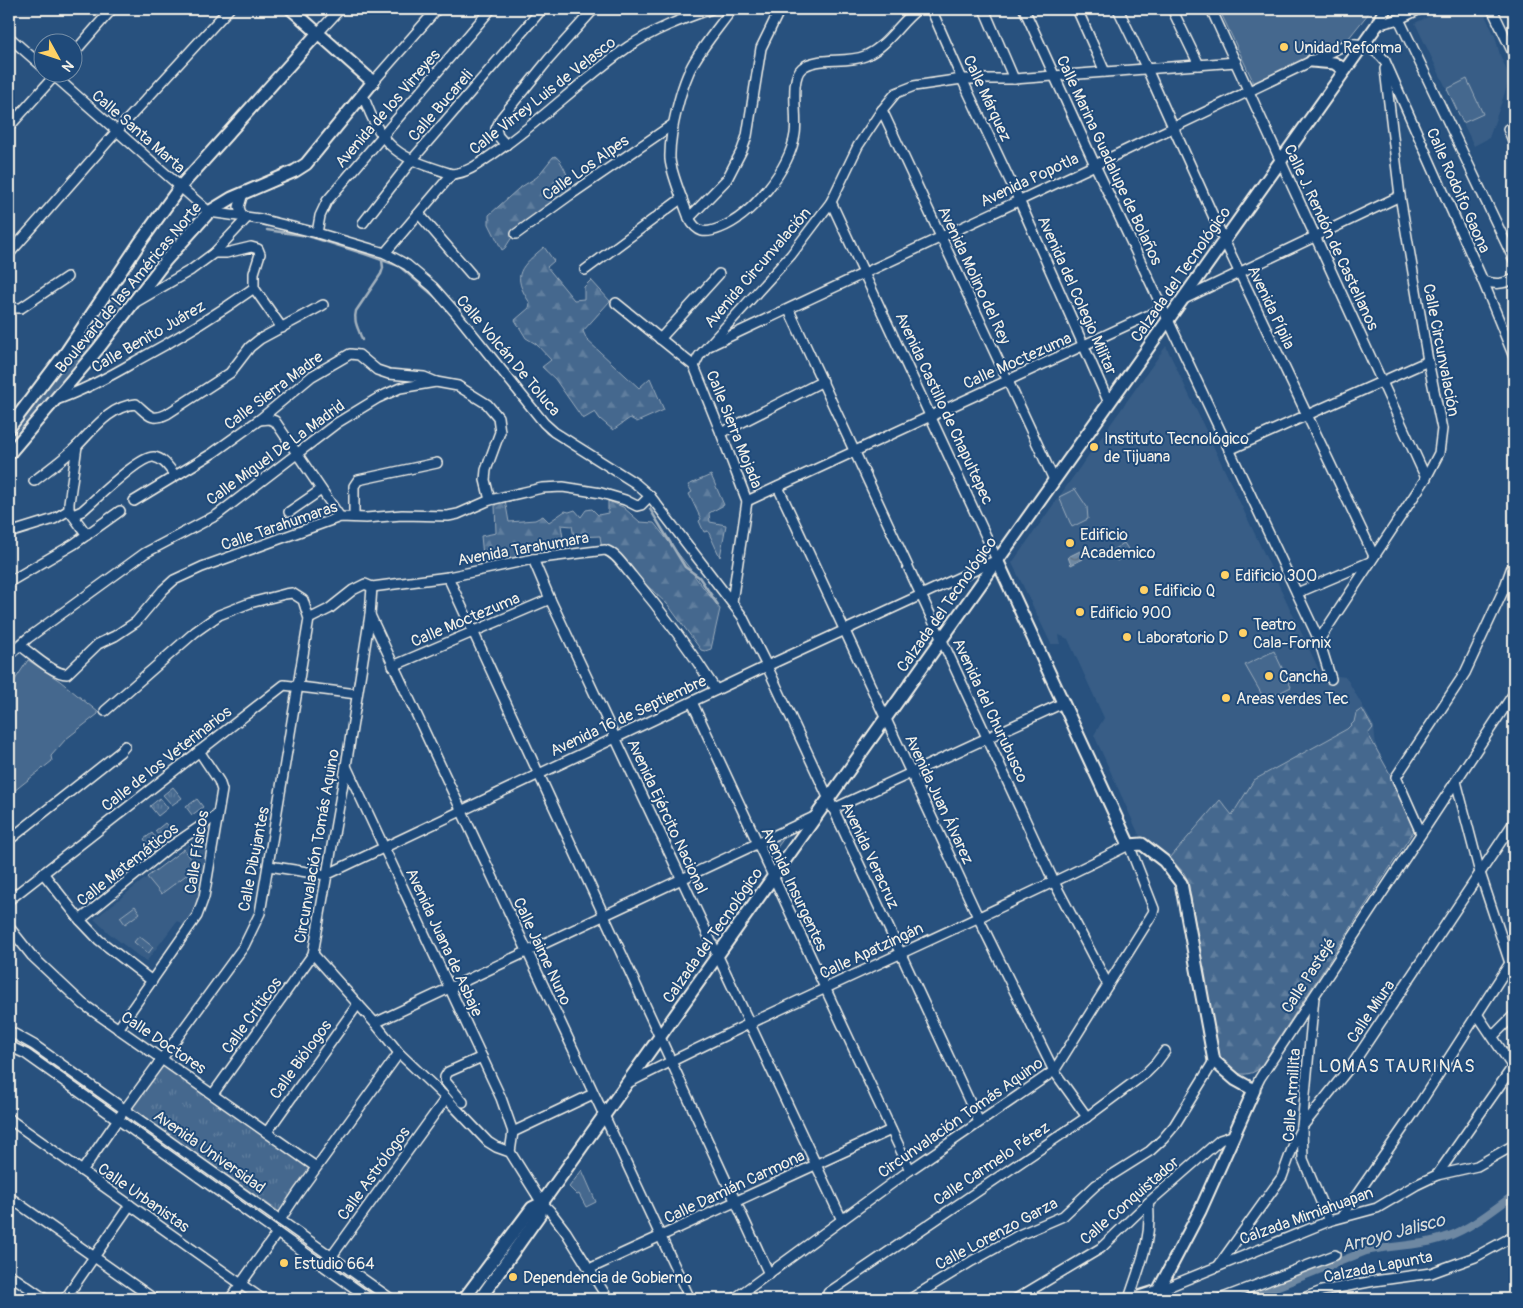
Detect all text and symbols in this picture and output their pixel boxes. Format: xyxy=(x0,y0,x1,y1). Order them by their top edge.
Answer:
north arrow xyxy=(32,32,82,82)
street label: Calle Virrey Luis de Velasco xyxy=(465,32,620,159)
place label: Unidad Reforma xyxy=(1294,38,1402,58)
marker: Unidad Reforma xyxy=(1278,41,1290,53)
street label: Avenida de los Virreyes xyxy=(331,45,445,172)
street label: Calle Márquez xyxy=(958,52,1016,145)
street label: Calle Marina Guadalupe de Bolaños xyxy=(1052,52,1167,268)
text: N xyxy=(58,57,77,75)
street label: Calle Bucareli xyxy=(404,65,478,146)
street label: Calle Santa Marta xyxy=(87,86,189,178)
street label: Calle Rodolfo Gaona xyxy=(1422,125,1495,256)
street label: Calle Los Alpes xyxy=(538,131,633,205)
street label: Calle J. Rendón de Castellanos xyxy=(1279,141,1383,334)
street label: Avenida Popotla xyxy=(977,148,1082,211)
street label: Boulevard de las Américas Norte xyxy=(51,198,206,377)
street label: Avenida Circunvalación xyxy=(700,203,816,332)
street label: Avenida Molino del Rey xyxy=(933,203,1015,348)
street label: Calzada del Tecnológico xyxy=(1126,203,1235,346)
street label: Avenida del Colegio Militar xyxy=(1033,213,1121,378)
street label: Avenida Pípila xyxy=(1243,262,1299,352)
street label: Calle Circunvalación xyxy=(1418,282,1464,418)
street label: Calle Volcán De Toluca xyxy=(452,291,565,420)
street label: Calle Benito Juárez xyxy=(88,296,209,378)
street label: Avenida Castillo de Chapultepec xyxy=(891,309,997,508)
street label: Calle Moctezuma xyxy=(960,328,1075,394)
street label: Calle Sierra Madre xyxy=(220,347,327,435)
street label: Calle Sierra Mojada xyxy=(701,368,767,491)
street label: Calle Miguel De La Madrid xyxy=(202,396,349,510)
place label: Instituto Tecnológico de Tijuana xyxy=(1104,429,1249,467)
marker: Instituto Tecnológico de Tijuana xyxy=(1088,441,1100,453)
street label: Calle Tarahumaras xyxy=(218,497,340,555)
place label: Edificio Academico xyxy=(1080,525,1156,563)
street label: Avenida Tarahumara xyxy=(456,528,591,570)
street label: Calzada del Tecnológico xyxy=(892,533,1001,676)
marker: Edificio Academico xyxy=(1064,537,1076,549)
place label: Edificio 300 xyxy=(1235,566,1317,586)
marker: Edificio 300 xyxy=(1219,569,1231,581)
place label: Edificio Q xyxy=(1154,581,1215,601)
marker: Edificio Q xyxy=(1138,584,1150,596)
street label: Calle Moctezuma xyxy=(408,588,523,652)
place label: Edificio 900 xyxy=(1090,603,1172,623)
marker: Edificio 900 xyxy=(1074,606,1086,618)
place label: Teatro Cala-Fornix xyxy=(1253,615,1331,653)
marker: Teatro Cala-Fornix xyxy=(1237,627,1249,639)
place label: Laboratorio D xyxy=(1137,628,1228,648)
marker: Laboratorio D xyxy=(1121,631,1133,643)
street label: Avenida del Churubusco xyxy=(948,635,1032,786)
place label: Cancha xyxy=(1279,667,1328,687)
marker: Cancha xyxy=(1263,670,1275,682)
street label: Avenida 16 de Septiembre xyxy=(547,671,710,761)
place label: Areas verdes Tec xyxy=(1236,689,1349,709)
marker: Areas verdes Tec xyxy=(1220,692,1232,704)
street label: Calle de los Veterinarios xyxy=(98,702,236,816)
street label: Avenida Juan Álvarez xyxy=(900,731,978,867)
street label: Avenida Ejército Nacional xyxy=(622,736,712,897)
street label: Circunvalación Tomás Aquino xyxy=(290,747,344,945)
street label: Avenida Veracruz xyxy=(837,799,904,912)
street label: Calle Dibujantes xyxy=(234,805,274,913)
street label: Calle Físicos xyxy=(181,809,213,895)
street label: Calle Matemáticos xyxy=(73,819,183,911)
street label: Avenida Insurgentes xyxy=(757,824,832,955)
street label: Calzada del Tecnológico xyxy=(658,864,767,1007)
street label: Avenida Juana de Asbaje xyxy=(401,865,487,1020)
street label: Calle Jaime Nuno xyxy=(508,895,576,1009)
street label: Calle Apatzingán xyxy=(816,918,927,984)
street label: Calle Pastejé xyxy=(1277,934,1341,1017)
street label: Calle Críticos xyxy=(217,973,286,1058)
street label: Calle Miura xyxy=(1342,976,1399,1047)
street label: Calle Doctores xyxy=(117,1007,210,1079)
street label: Calle Biólogos xyxy=(265,1016,336,1103)
street label: Calle Armillita xyxy=(1279,1048,1305,1143)
street label: Circunvalación Tomás Aquino xyxy=(874,1053,1047,1182)
district label: LOMAS TAURINAS xyxy=(1318,1055,1476,1078)
street label: Avenida Universidad xyxy=(150,1106,269,1198)
street label: Calle Carmelo Pérez xyxy=(929,1117,1054,1210)
street label: Calle Astrólogos xyxy=(333,1123,415,1224)
street label: Calle Damián Carmona xyxy=(661,1146,808,1228)
street label: Calle Conquistador xyxy=(1076,1152,1184,1249)
street label: Calle Urbanistas xyxy=(94,1159,193,1237)
street label: Calzada Mimiahuapan xyxy=(1237,1182,1376,1249)
street label: Calle Lorenzo Garza xyxy=(932,1193,1061,1275)
water label: Arroyo Jalisco xyxy=(1339,1208,1449,1258)
street label: Calzada Lapunta xyxy=(1322,1247,1434,1287)
place label: Estudio 664 xyxy=(294,1254,375,1274)
marker: Estudio 664 xyxy=(278,1257,290,1269)
place label: Dependencia de Gobierno xyxy=(523,1268,693,1288)
marker: Dependencia de Gobierno xyxy=(507,1271,519,1283)

